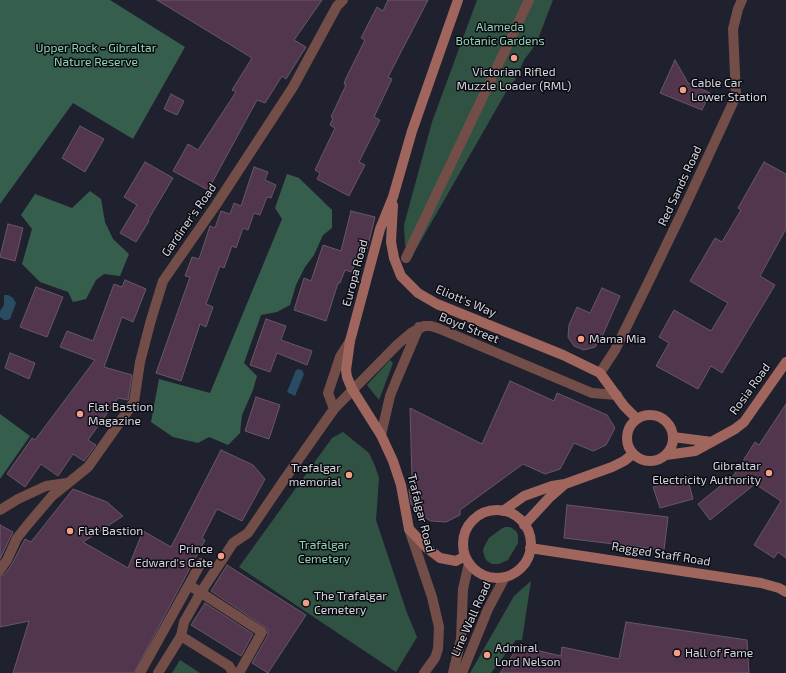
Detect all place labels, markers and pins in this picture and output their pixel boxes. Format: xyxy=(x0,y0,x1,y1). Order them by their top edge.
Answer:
marker: Victorian Rifled Muzzle Loader (RML) xyxy=(509,53,519,63)
place label: Victorian Rifled Muzzle Loader (RML) xyxy=(457,65,571,93)
place label: Cable Car Lower Station xyxy=(691,76,767,104)
marker: Cable Car Lower Station xyxy=(678,85,688,95)
place label: Mama Mia xyxy=(589,332,646,346)
marker: Mama Mia xyxy=(576,334,586,344)
place label: Flat Bastion Magazine xyxy=(88,400,153,428)
marker: Flat Bastion Magazine xyxy=(75,409,85,419)
place label: Gibraltar Electricity Authority xyxy=(652,459,761,487)
place label: Trafalgar memorial xyxy=(289,461,341,489)
marker: Gibraltar Electricity Authority xyxy=(764,468,774,478)
marker: Trafalgar memorial xyxy=(344,470,354,480)
place label: Flat Bastion xyxy=(78,524,143,538)
marker: Flat Bastion xyxy=(65,526,75,536)
place label: Prince Edward's Gate xyxy=(135,542,213,570)
marker: Prince Edward's Gate xyxy=(216,551,226,561)
place label: The Trafalgar Cemetery xyxy=(314,589,387,617)
marker: The Trafalgar Cemetery xyxy=(301,598,311,608)
place label: Admiral Lord Nelson xyxy=(495,641,561,669)
place label: Hall of Fame xyxy=(685,646,753,660)
marker: Hall of Fame xyxy=(672,648,682,658)
marker: Admiral Lord Nelson xyxy=(482,650,492,660)

